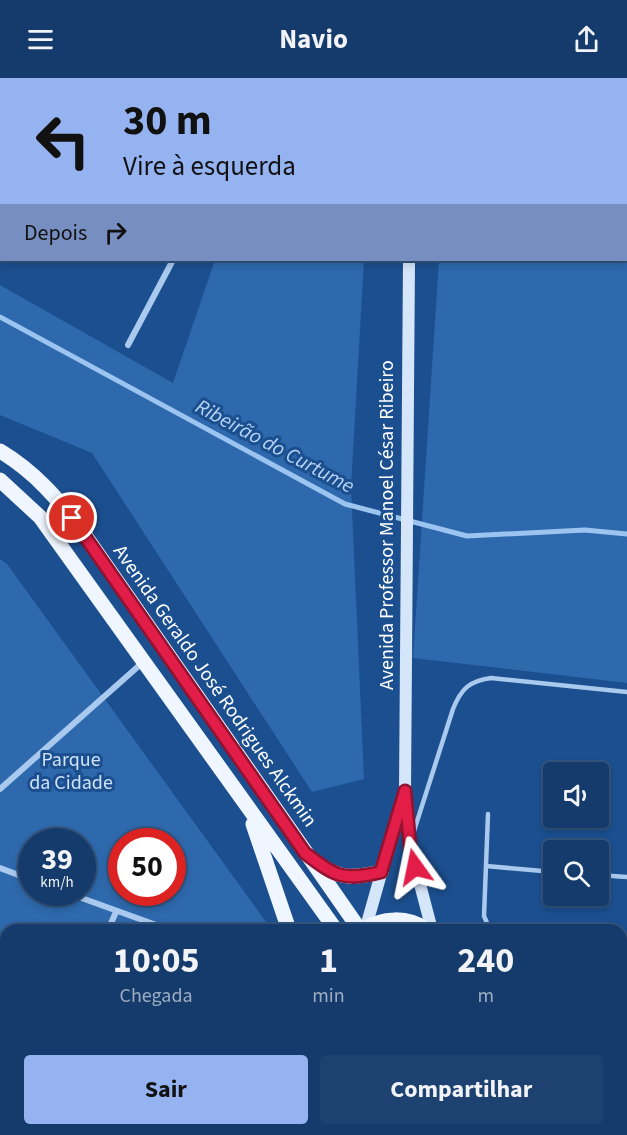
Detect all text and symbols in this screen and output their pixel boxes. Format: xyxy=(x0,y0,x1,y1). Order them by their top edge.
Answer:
text: Navio xyxy=(279,20,348,59)
icon: menu xyxy=(24,23,57,56)
icon: share xyxy=(570,23,603,56)
text: 30 m xyxy=(123,91,212,151)
icon: left xyxy=(24,102,102,180)
text: Vire à esquerda xyxy=(123,147,296,186)
icon: right xyxy=(99,216,132,249)
text: Depois xyxy=(24,217,87,249)
street label: Avenida Professor Manoel César Ribeiro xyxy=(373,360,401,690)
water label: Ribeirão do Curtume xyxy=(190,391,360,501)
pin xyxy=(46,492,97,543)
icon: arrive xyxy=(55,501,88,534)
street label: Avenida Geraldo José Rodrigues Alckmin xyxy=(106,539,324,833)
park label: Parque da Cidade xyxy=(29,746,113,797)
map controls xyxy=(543,762,609,906)
button: sound xyxy=(543,762,609,828)
speed limit sign: 50 xyxy=(108,828,186,906)
position arrow xyxy=(383,835,447,899)
text: 39 xyxy=(41,838,73,881)
button: search xyxy=(543,840,609,906)
text: km/h xyxy=(40,872,74,893)
text: 10:05 xyxy=(113,935,200,986)
text: 1 xyxy=(319,935,338,986)
text: 240 xyxy=(457,935,514,986)
text: Chegada xyxy=(120,982,193,1010)
text: min xyxy=(312,982,345,1010)
text: m xyxy=(477,982,494,1010)
button: Sair xyxy=(24,1055,308,1124)
button: Compartilhar xyxy=(320,1055,603,1124)

